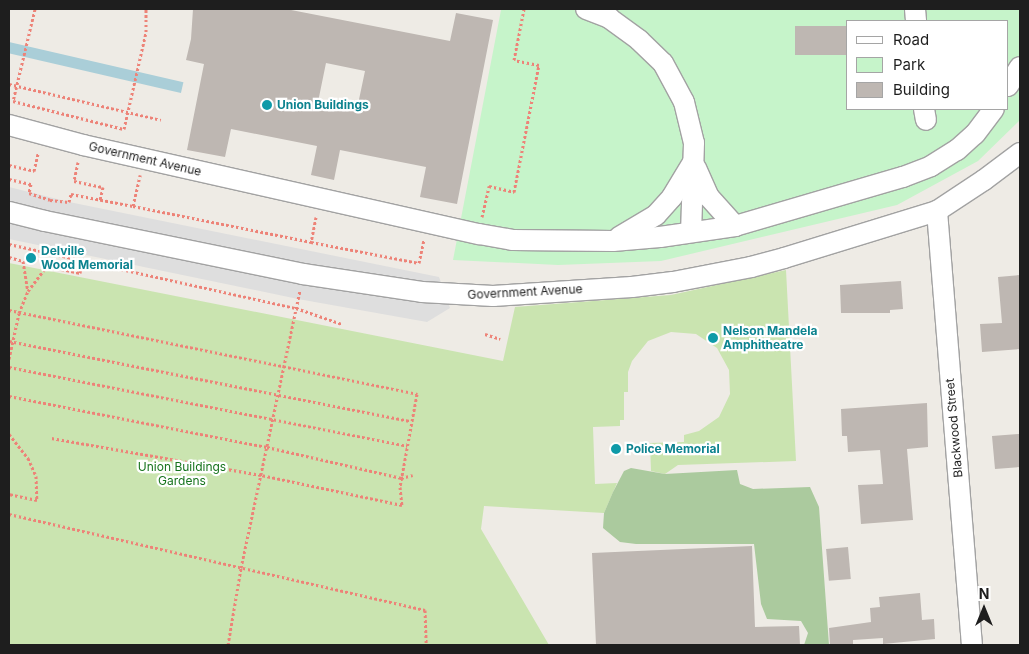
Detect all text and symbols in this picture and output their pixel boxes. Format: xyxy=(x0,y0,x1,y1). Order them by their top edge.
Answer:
legend xyxy=(846,20,1009,110)
text: Road xyxy=(893,30,929,49)
text: Park xyxy=(893,55,925,74)
text: Building xyxy=(893,80,950,99)
place label: Union Buildings xyxy=(277,98,369,112)
marker: Union Buildings xyxy=(261,99,273,111)
street label: Government Avenue xyxy=(87,139,203,179)
place label: Delville Wood Memorial xyxy=(41,244,133,272)
marker: Delville Wood Memorial xyxy=(25,252,37,264)
street label: Government Avenue xyxy=(467,282,583,302)
place label: Nelson Mandela Amphitheatre xyxy=(723,324,817,352)
marker: Nelson Mandela Amphitheatre xyxy=(707,332,719,344)
street label: Blackwood Street xyxy=(942,378,966,478)
place label: Police Memorial xyxy=(626,442,720,456)
marker: Police Memorial xyxy=(610,443,622,455)
park label: Union Buildings Gardens xyxy=(138,460,226,488)
north arrow xyxy=(959,584,1009,634)
text: N xyxy=(979,585,989,602)

